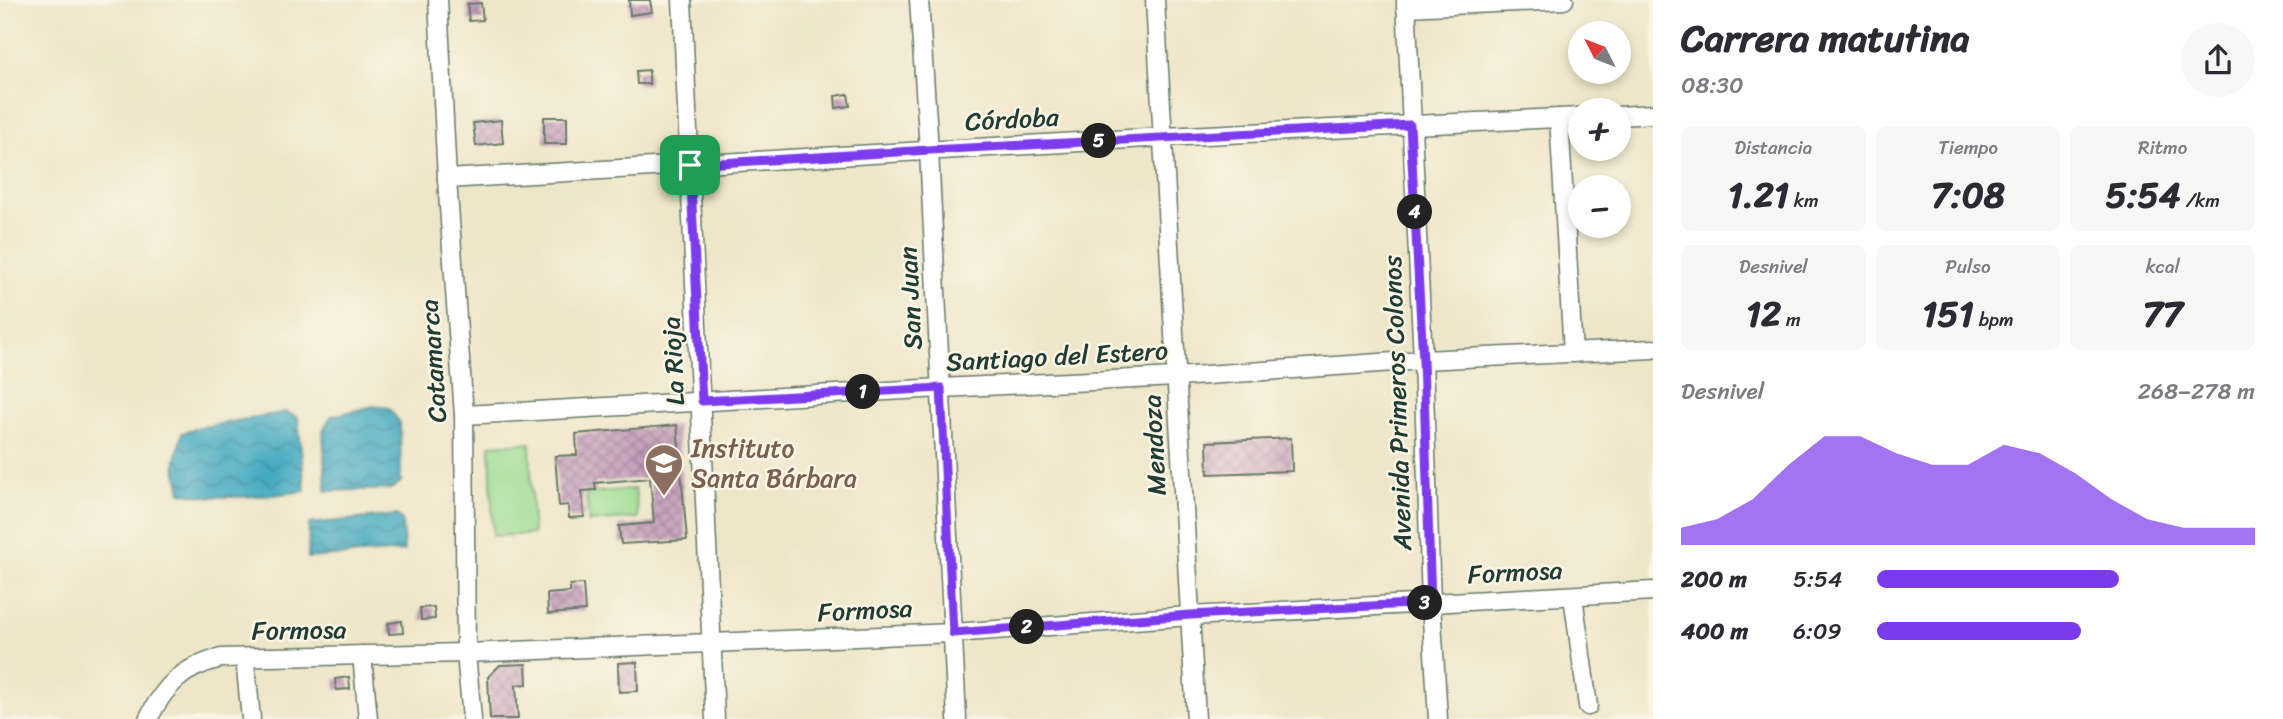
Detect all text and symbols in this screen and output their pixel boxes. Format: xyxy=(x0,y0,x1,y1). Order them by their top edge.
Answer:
text: Carrera matutina xyxy=(1681,5,1970,72)
north arrow xyxy=(1568,21,1631,84)
map controls xyxy=(1568,21,1631,238)
button: share xyxy=(2181,23,2255,97)
text: 08:30 xyxy=(1681,65,1744,106)
street label: Córdoba xyxy=(964,94,1061,144)
button: + xyxy=(1568,98,1631,161)
pin: 5 xyxy=(1082,124,1116,158)
text: 5 xyxy=(1093,124,1104,157)
text: Distancia xyxy=(1734,131,1812,164)
text: Tiempo xyxy=(1938,131,1998,164)
text: Ritmo xyxy=(2138,131,2187,164)
pin xyxy=(660,135,720,195)
icon: arrive xyxy=(671,146,709,184)
text: 1.21 xyxy=(1728,164,1789,226)
text: 7:08 xyxy=(1931,164,2005,226)
text: 5:54 xyxy=(2106,164,2181,226)
button: − xyxy=(1568,175,1631,238)
text: km xyxy=(1789,184,1819,217)
text: /km xyxy=(2181,184,2220,217)
pin: 4 xyxy=(1398,194,1432,230)
text: 4 xyxy=(1409,195,1420,228)
street label: San Juan xyxy=(884,245,936,351)
text: Desnivel xyxy=(1739,250,1808,283)
text: Pulso xyxy=(1945,250,1991,283)
text: kcal xyxy=(2145,250,2180,283)
street label: Avenida Primeros Colonos xyxy=(1369,254,1425,552)
text: 12 xyxy=(1746,283,1781,345)
text: 151 xyxy=(1922,283,1974,345)
text: 77 xyxy=(2143,283,2183,345)
street label: Catamarca xyxy=(406,298,460,424)
text: m xyxy=(1781,303,1801,336)
text: bpm xyxy=(1974,303,2014,336)
street label: La Rioja xyxy=(648,315,698,407)
street label: Santiago del Estero xyxy=(945,327,1169,385)
text: Desnivel xyxy=(1681,371,1764,412)
text: 268–278 m xyxy=(2138,371,2255,412)
pin: 1 xyxy=(846,374,880,410)
text: 1 xyxy=(858,375,867,408)
street label: Mendoza xyxy=(1128,393,1180,497)
place label: Instituto Santa Bárbara xyxy=(690,425,857,501)
school or university icon: Instituto Santa Bárbara xyxy=(643,442,685,497)
street label: Formosa xyxy=(1466,547,1564,597)
text: 200 m xyxy=(1681,559,1747,600)
text: 5:54 xyxy=(1793,559,1842,600)
street label: Formosa xyxy=(816,585,914,635)
pin: 3 xyxy=(1408,586,1442,620)
text: 3 xyxy=(1419,586,1430,619)
street label: Formosa xyxy=(251,606,347,654)
pin: 2 xyxy=(1010,610,1044,644)
text: 2 xyxy=(1021,610,1032,643)
text: 400 m xyxy=(1681,611,1748,652)
text: 6:09 xyxy=(1793,611,1842,652)

